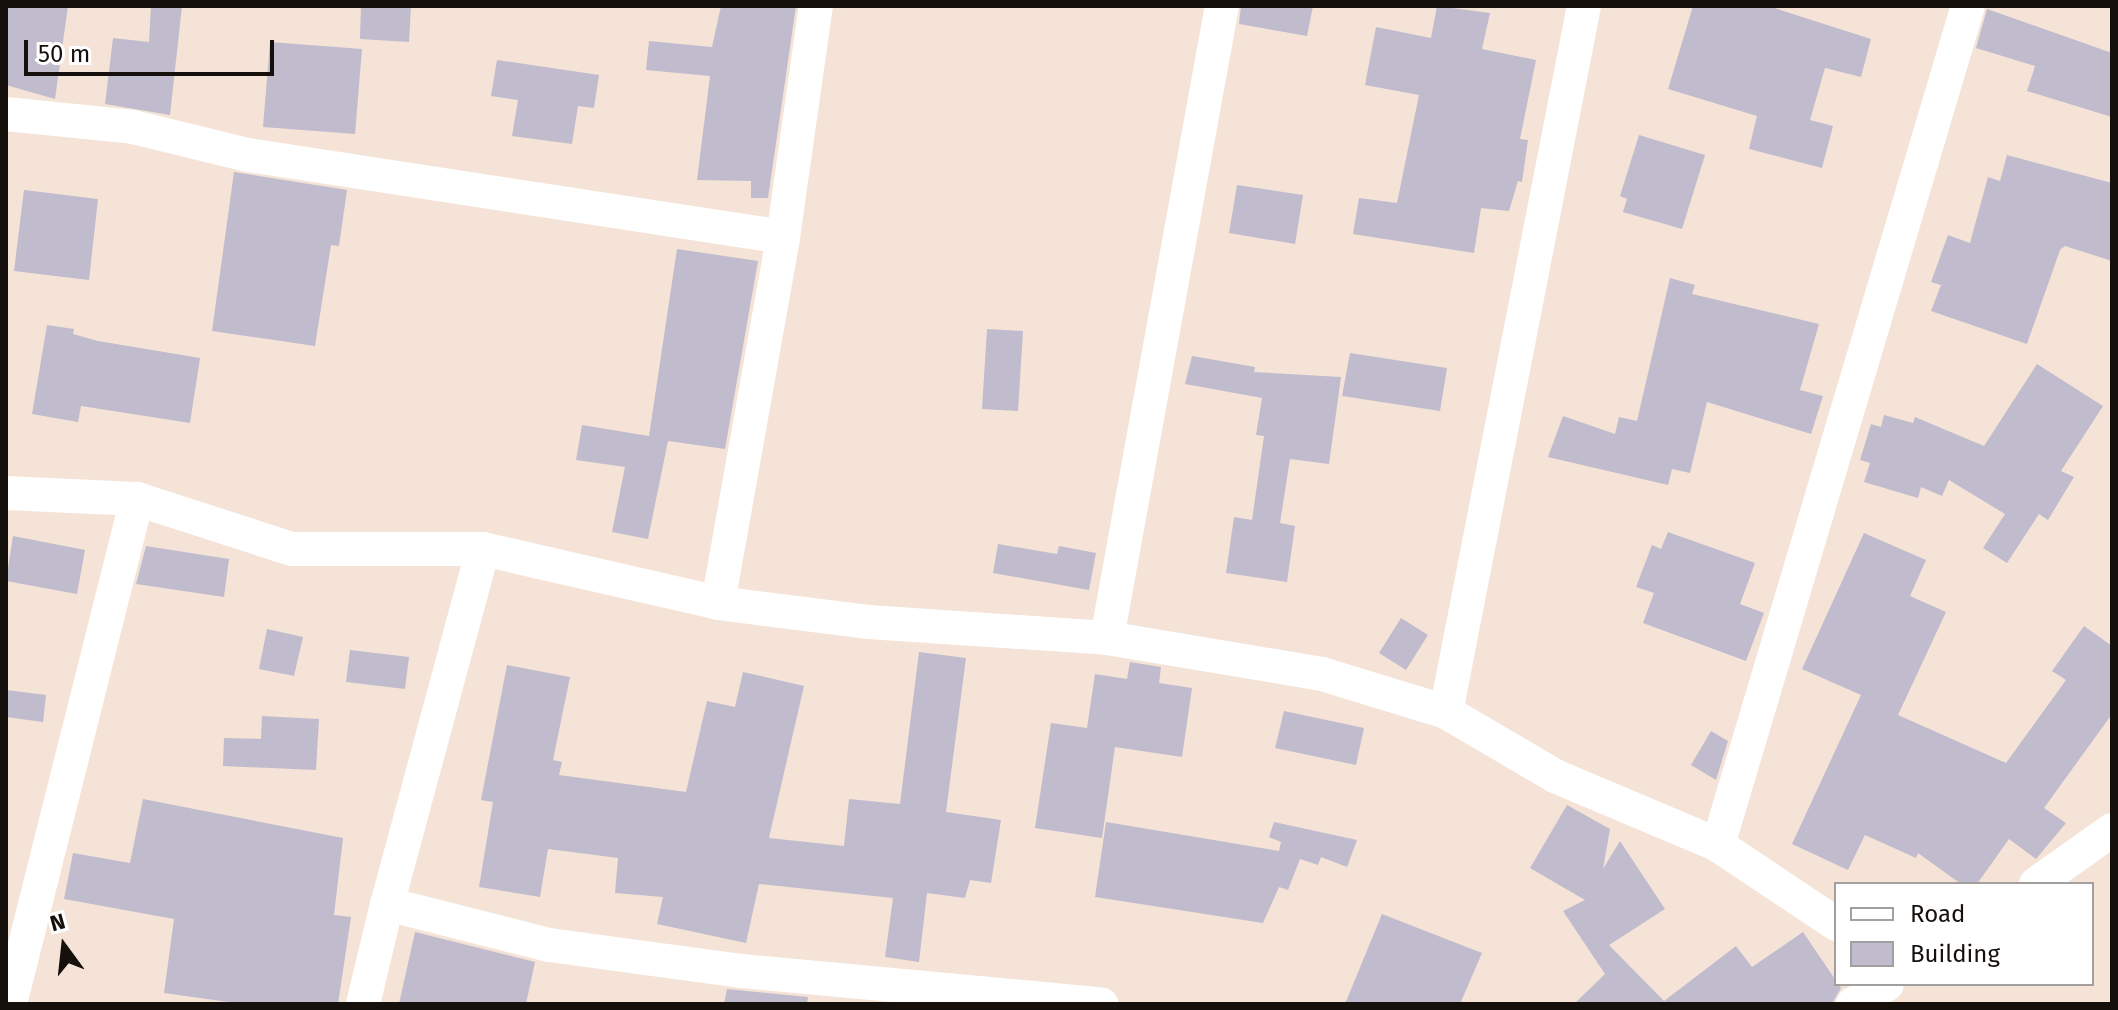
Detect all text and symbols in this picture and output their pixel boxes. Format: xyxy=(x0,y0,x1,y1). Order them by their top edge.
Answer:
scale bar xyxy=(28,24,278,74)
text: 50 m xyxy=(38,40,90,68)
legend xyxy=(1834,882,2094,986)
text: Road xyxy=(1910,900,1965,928)
north arrow xyxy=(24,906,104,986)
text: N xyxy=(47,907,68,937)
text: Building xyxy=(1910,940,2000,968)

